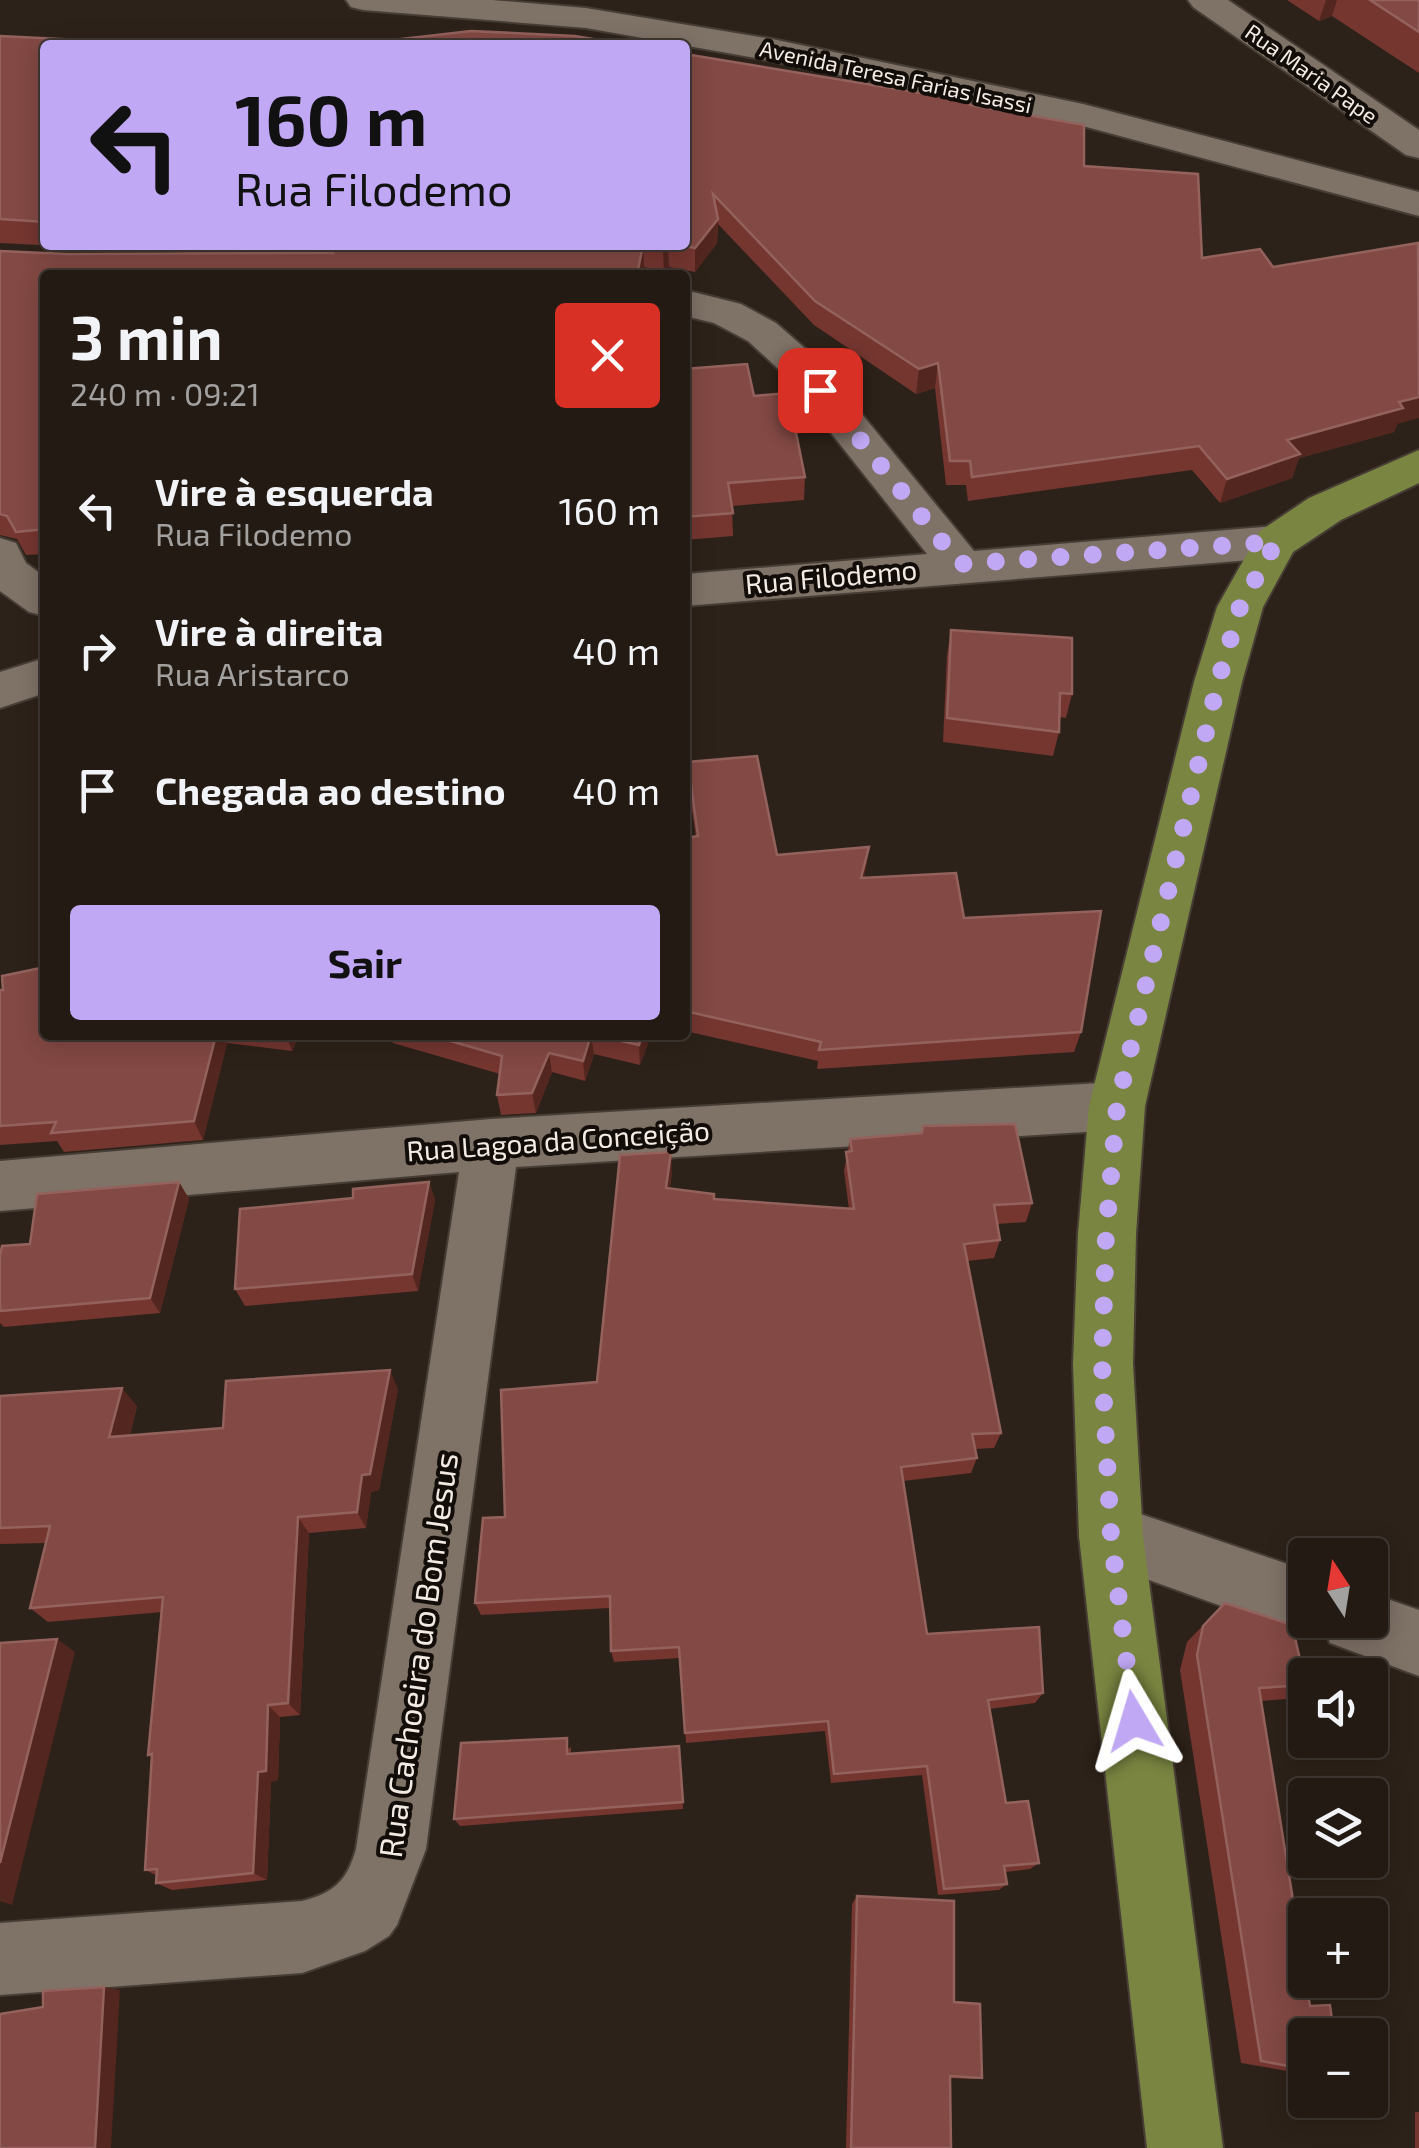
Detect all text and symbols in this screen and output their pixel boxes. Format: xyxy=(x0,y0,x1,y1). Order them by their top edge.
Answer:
street label: Rua Maria Pape xyxy=(1241,18,1383,128)
street label: Avenida Teresa Farias Isassi xyxy=(758,34,1034,118)
text: 160 m xyxy=(235,76,428,160)
icon: left xyxy=(70,80,200,210)
text: Rua Filodemo xyxy=(235,161,512,215)
text: 3 min xyxy=(70,300,222,372)
button: close xyxy=(555,303,660,408)
pin xyxy=(778,348,863,433)
icon: arrive xyxy=(793,363,848,418)
text: 240 m · 09:21 xyxy=(70,374,260,412)
text: Vire à esquerda xyxy=(155,468,434,514)
icon: left xyxy=(70,483,125,538)
text: 160 m xyxy=(558,487,660,533)
text: Rua Filodemo xyxy=(155,514,352,552)
street label: Rua Filodemo xyxy=(744,552,918,600)
text: Vire à direita xyxy=(155,608,383,654)
icon: right xyxy=(70,623,125,678)
text: 40 m xyxy=(572,627,660,673)
text: Rua Aristarco xyxy=(155,654,350,692)
icon: arrive xyxy=(70,763,125,818)
text: Chegada ao destino xyxy=(155,767,506,813)
text: 40 m xyxy=(572,767,660,813)
button: Sair xyxy=(70,905,660,1020)
street label: Rua Lagoa da Conceição xyxy=(405,1112,711,1169)
street label: Rua Cachoeira do Bom Jesus xyxy=(370,1450,464,1860)
north arrow xyxy=(1288,1538,1388,1638)
map controls xyxy=(1288,1538,1388,2118)
button: sound xyxy=(1288,1658,1388,1758)
position arrow xyxy=(1082,1669,1186,1773)
button: layers xyxy=(1288,1778,1388,1878)
button: + xyxy=(1288,1898,1388,1998)
button: − xyxy=(1288,2018,1388,2118)

